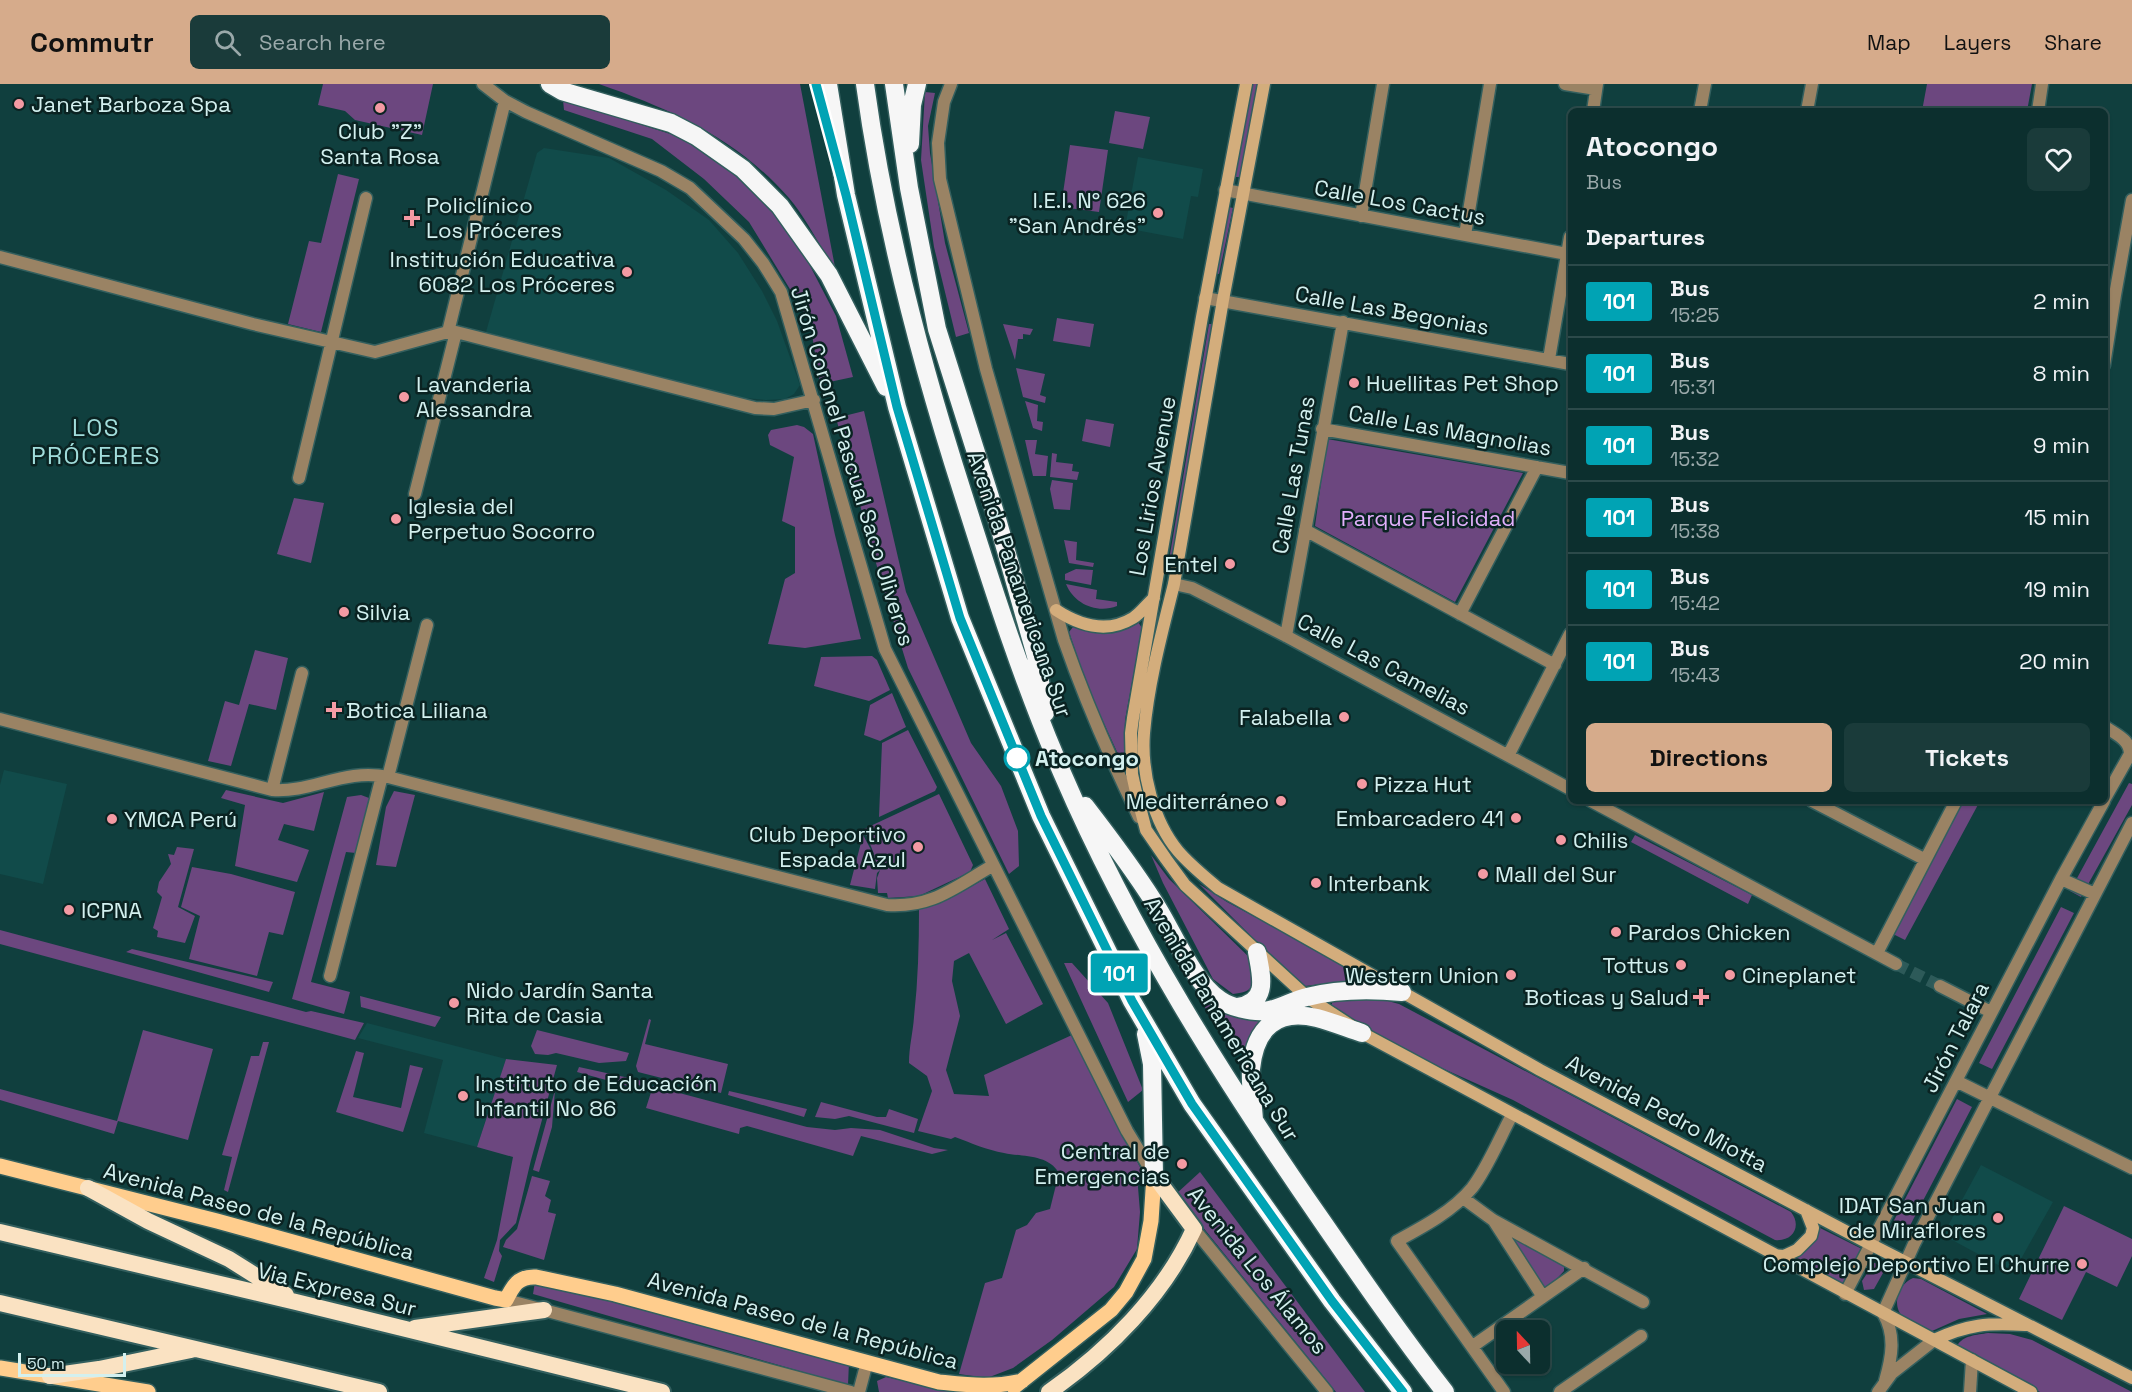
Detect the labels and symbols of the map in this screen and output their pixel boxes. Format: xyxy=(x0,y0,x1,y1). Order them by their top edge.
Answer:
place label: Janet Barboza Spa xyxy=(31,90,231,118)
marker: Janet Barboza Spa xyxy=(12,97,26,111)
marker: Club "Z" Santa Rosa xyxy=(373,101,387,115)
place label: Club "Z" Santa Rosa xyxy=(320,117,440,170)
street label: Calle Los Cactus xyxy=(1312,173,1488,231)
place label: I.E.I. N° 626 "San Andrés" xyxy=(1008,186,1146,239)
place label: Policlínico Los Próceres xyxy=(426,191,562,244)
marker: I.E.I. N° 626 "San Andrés" xyxy=(1151,206,1165,220)
marker: Policlínico Los Próceres xyxy=(403,209,421,227)
place label: Institución Educativa 6082 Los Próceres xyxy=(390,245,615,298)
marker: Institución Educativa 6082 Los Próceres xyxy=(620,265,634,279)
street label: Calle Las Begonias xyxy=(1293,279,1491,341)
street label: Jirón Coronel Pascual Saco Oliveros xyxy=(785,283,921,649)
place label: Huellitas Pet Shop xyxy=(1366,369,1559,397)
place label: Lavanderia Alessandra xyxy=(416,370,533,423)
marker: Huellitas Pet Shop xyxy=(1347,376,1361,390)
marker: Lavanderia Alessandra xyxy=(397,390,411,404)
street label: Los Lirios Avenue xyxy=(1122,394,1182,578)
street label: Calle Las Tunas xyxy=(1265,394,1321,556)
street label: Calle Las Magnolias xyxy=(1346,398,1554,462)
district label: LOS PRÓCERES xyxy=(31,412,161,471)
street label: Avenida Panamericana Sur xyxy=(961,447,1079,721)
place label: Iglesia del Perpetuo Socorro xyxy=(408,492,595,545)
park label: Parque Felicidad xyxy=(1341,504,1515,532)
marker: Iglesia del Perpetuo Socorro xyxy=(389,512,403,526)
place label: Entel xyxy=(1164,550,1218,578)
marker: Entel xyxy=(1223,557,1237,571)
place label: Silvia xyxy=(356,598,411,626)
marker: Silvia xyxy=(337,605,351,619)
street label: Calle Las Camelias xyxy=(1293,607,1475,721)
place label: Botica Liliana xyxy=(346,696,488,724)
marker: Botica Liliana xyxy=(327,703,341,717)
place label: Falabella xyxy=(1239,703,1332,731)
marker: Falabella xyxy=(1337,710,1351,724)
place label: Atocongo xyxy=(1035,744,1139,772)
marker: Atocongo xyxy=(1004,745,1030,771)
place label: Pizza Hut xyxy=(1374,770,1472,798)
marker: Pizza Hut xyxy=(1355,777,1369,791)
place label: Mediterráneo xyxy=(1126,787,1269,815)
marker: Mediterráneo xyxy=(1274,794,1288,808)
place label: Embarcadero 41 xyxy=(1336,804,1504,832)
place label: YMCA Perú xyxy=(124,805,237,833)
marker: Embarcadero 41 xyxy=(1509,811,1523,825)
marker: YMCA Perú xyxy=(105,812,119,826)
place label: Club Deportivo Espada Azul xyxy=(749,820,906,873)
place label: Chilis xyxy=(1573,826,1628,854)
marker: Chilis xyxy=(1554,833,1568,847)
marker: Club Deportivo Espada Azul xyxy=(911,840,925,854)
place label: Mall del Sur xyxy=(1495,860,1617,888)
marker: Mall del Sur xyxy=(1476,867,1490,881)
place label: Interbank xyxy=(1328,869,1430,897)
marker: Interbank xyxy=(1309,876,1323,890)
street label: Avenida Panamericana Sur xyxy=(1138,892,1306,1146)
place label: ICPNA xyxy=(81,896,142,924)
marker: ICPNA xyxy=(62,903,76,917)
place label: Pardos Chicken xyxy=(1628,918,1790,946)
marker: Pardos Chicken xyxy=(1609,925,1623,939)
place label: Tottus xyxy=(1602,951,1669,979)
line badge: 101 xyxy=(1084,954,1154,992)
marker: Tottus xyxy=(1674,958,1688,972)
place label: Western Union xyxy=(1345,961,1499,989)
place label: Cineplanet xyxy=(1742,961,1856,989)
marker: Western Union xyxy=(1504,968,1518,982)
marker: Cineplanet xyxy=(1723,968,1737,982)
place label: Nido Jardín Santa Rita de Casia xyxy=(466,976,654,1029)
street label: Jirón Talara xyxy=(1915,977,1995,1097)
place label: Boticas y Salud xyxy=(1525,983,1689,1011)
marker: Boticas y Salud xyxy=(1694,990,1708,1004)
marker: Nido Jardín Santa Rita de Casia xyxy=(447,996,461,1010)
street label: Avenida Pedro Miotta xyxy=(1561,1048,1773,1178)
place label: Instituto de Educación Infantil No 86 xyxy=(475,1069,717,1122)
marker: Instituto de Educación Infantil No 86 xyxy=(456,1089,470,1103)
place label: Central de Emergencias xyxy=(1034,1137,1170,1190)
street label: Avenida Paseo de la República xyxy=(101,1156,418,1266)
marker: Central de Emergencias xyxy=(1175,1157,1189,1171)
street label: Avenida Los Álamos xyxy=(1182,1180,1334,1360)
place label: IDAT San Juan de Miraflores xyxy=(1839,1191,1986,1244)
marker: IDAT San Juan de Miraflores xyxy=(1991,1211,2005,1225)
place label: Complejo Deportivo El Churre xyxy=(1763,1250,2070,1278)
street label: Via Expresa Sur xyxy=(255,1256,419,1322)
marker: Complejo Deportivo El Churre xyxy=(2075,1257,2089,1271)
street label: Avenida Paseo de la República xyxy=(645,1265,962,1375)
north arrow xyxy=(1496,1320,1550,1374)
scale bar xyxy=(18,1350,126,1378)

